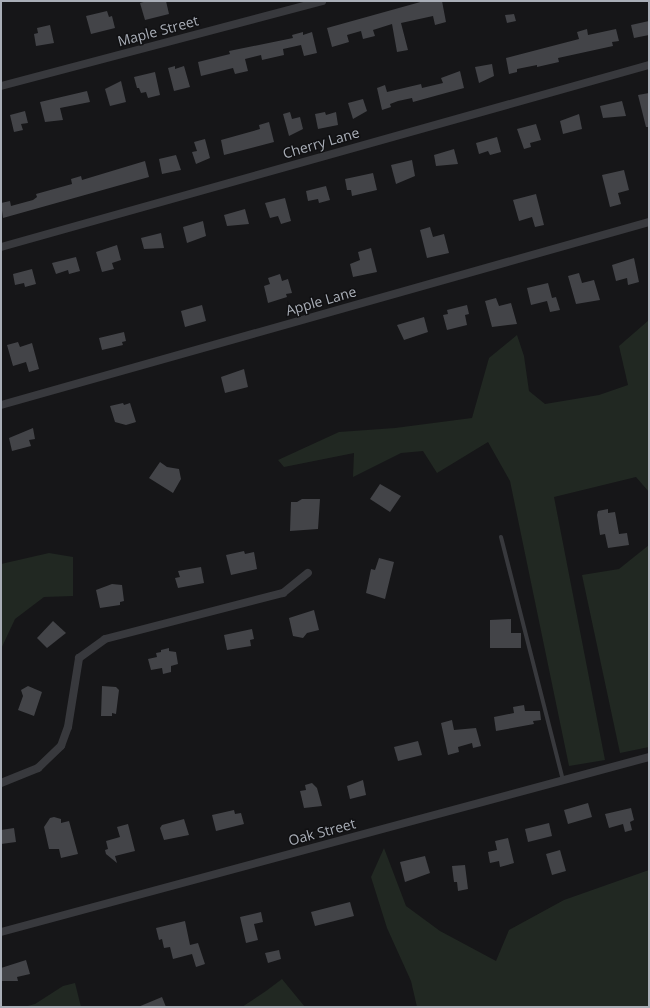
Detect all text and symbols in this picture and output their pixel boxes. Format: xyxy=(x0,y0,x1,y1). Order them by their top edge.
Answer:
street label: Maple Street xyxy=(116,12,200,50)
street label: Cherry Lane xyxy=(281,124,361,162)
street label: Apple Lane xyxy=(284,283,358,319)
street label: Oak Street xyxy=(287,815,357,849)

